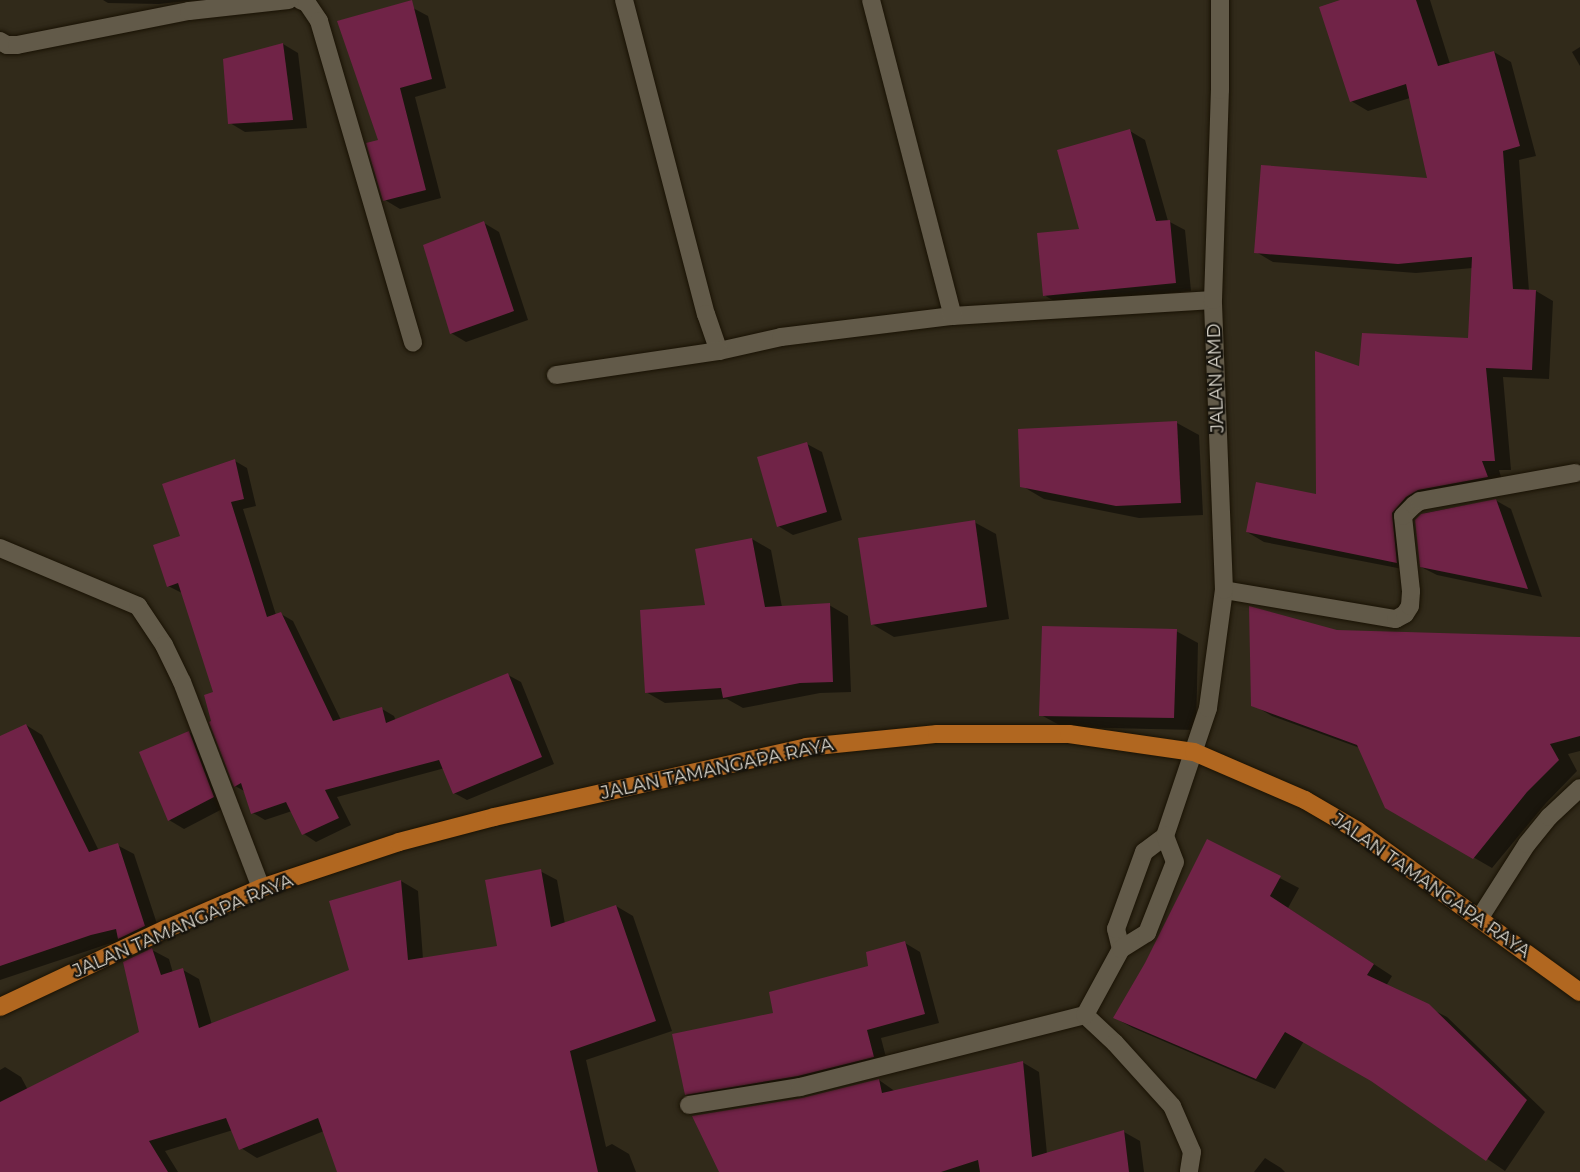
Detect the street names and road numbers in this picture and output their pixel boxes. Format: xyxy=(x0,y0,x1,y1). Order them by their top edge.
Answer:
street label: JALAN AMD xyxy=(1203,323,1229,433)
street label: JALAN TAMANGAPA RAYA xyxy=(599,734,835,804)
street label: JALAN TAMANGAPA RAYA xyxy=(1328,809,1534,963)
street label: JALAN TAMANGAPA RAYA xyxy=(70,870,296,982)

